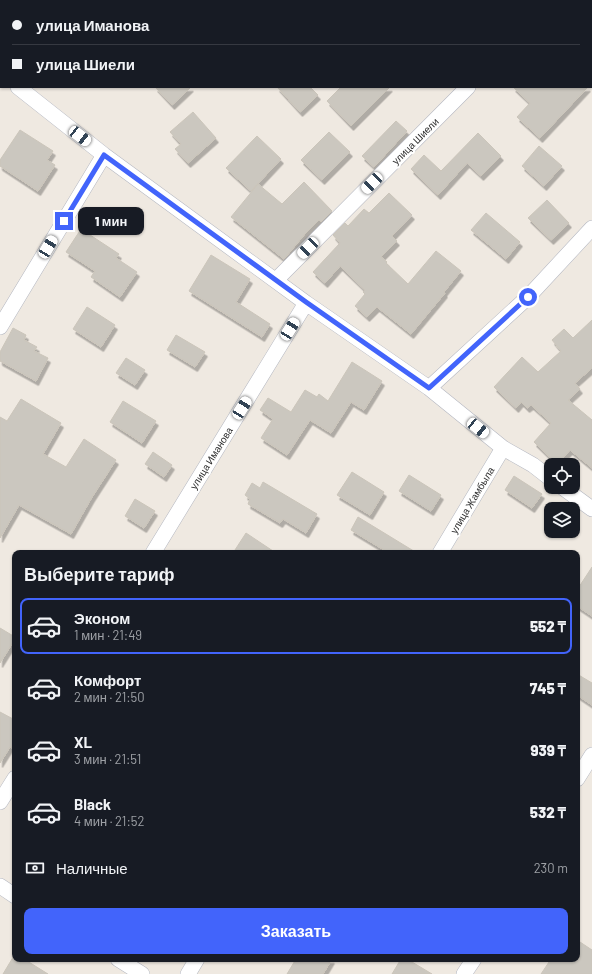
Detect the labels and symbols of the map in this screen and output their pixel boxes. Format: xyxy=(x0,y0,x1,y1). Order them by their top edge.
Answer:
street label: улица Шиели xyxy=(389,115,441,167)
car xyxy=(67,124,93,148)
car xyxy=(359,170,385,196)
callout: 1 мин xyxy=(78,207,144,235)
route end xyxy=(55,212,73,230)
car xyxy=(37,234,59,260)
car xyxy=(295,235,321,261)
route start xyxy=(519,288,537,306)
car xyxy=(279,316,301,342)
car xyxy=(231,395,253,421)
car xyxy=(465,416,491,440)
street label: улица Иманова xyxy=(187,424,235,491)
street label: улица Жамбыла xyxy=(447,464,497,535)

